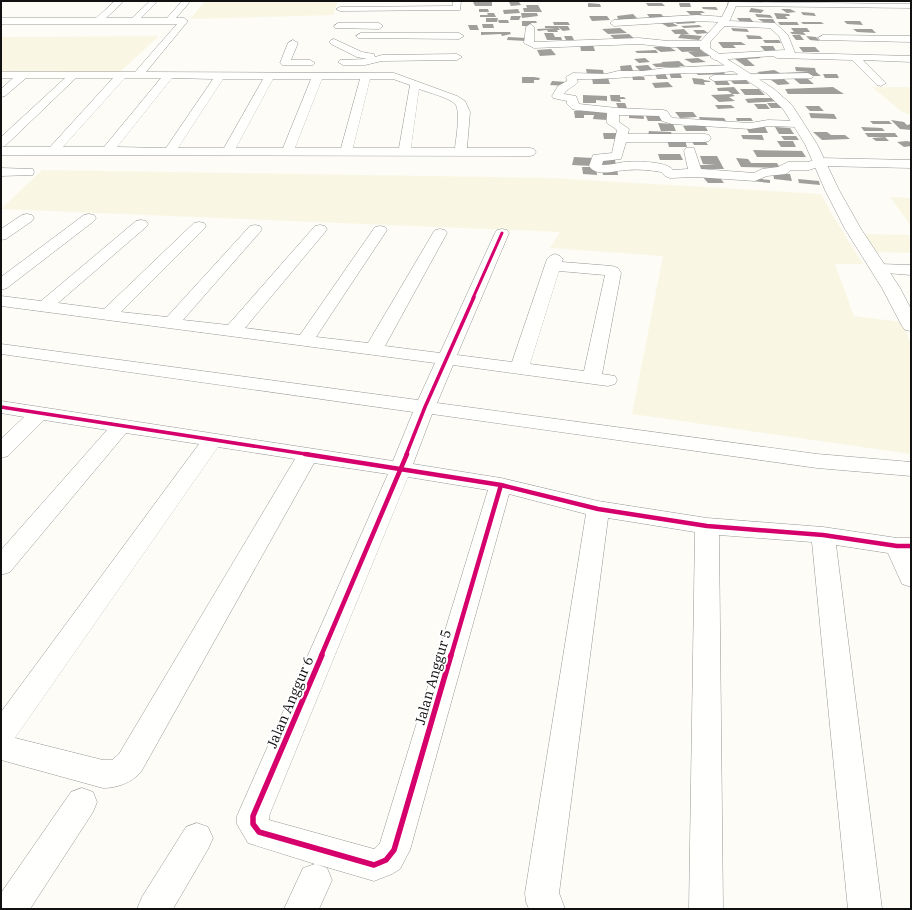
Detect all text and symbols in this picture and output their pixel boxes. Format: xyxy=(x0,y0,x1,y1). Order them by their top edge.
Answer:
street label: Jalan Anggur 5 xyxy=(411,627,455,727)
street label: Jalan Anggur 6 xyxy=(263,653,317,751)

